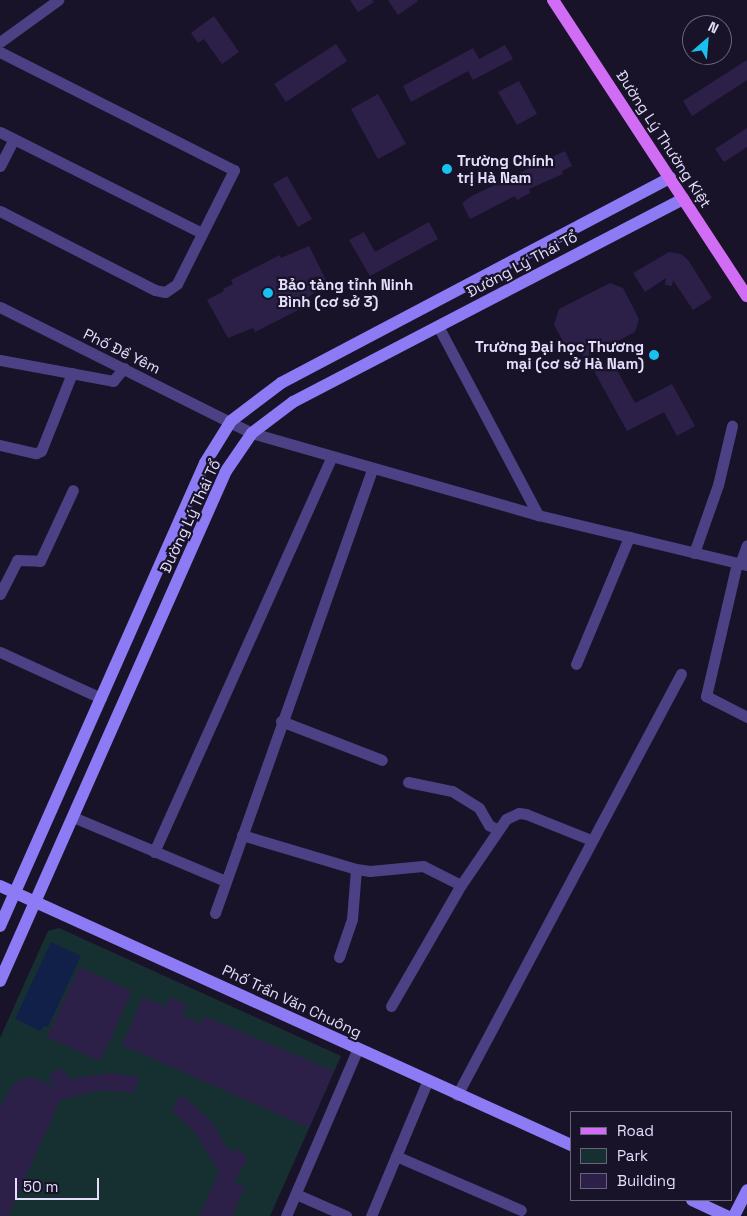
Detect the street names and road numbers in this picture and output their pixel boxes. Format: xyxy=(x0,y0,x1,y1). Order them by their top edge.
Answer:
street label: Đường Lý Thường Kiệt xyxy=(613,67,715,211)
street label: Đường Lý Thái Tổ xyxy=(463,227,581,301)
street label: Phố Đề Yêm xyxy=(80,325,164,377)
street label: Đường Lý Thái Tổ xyxy=(156,456,224,576)
street label: Phố Trần Văn Chuông xyxy=(219,961,365,1041)

